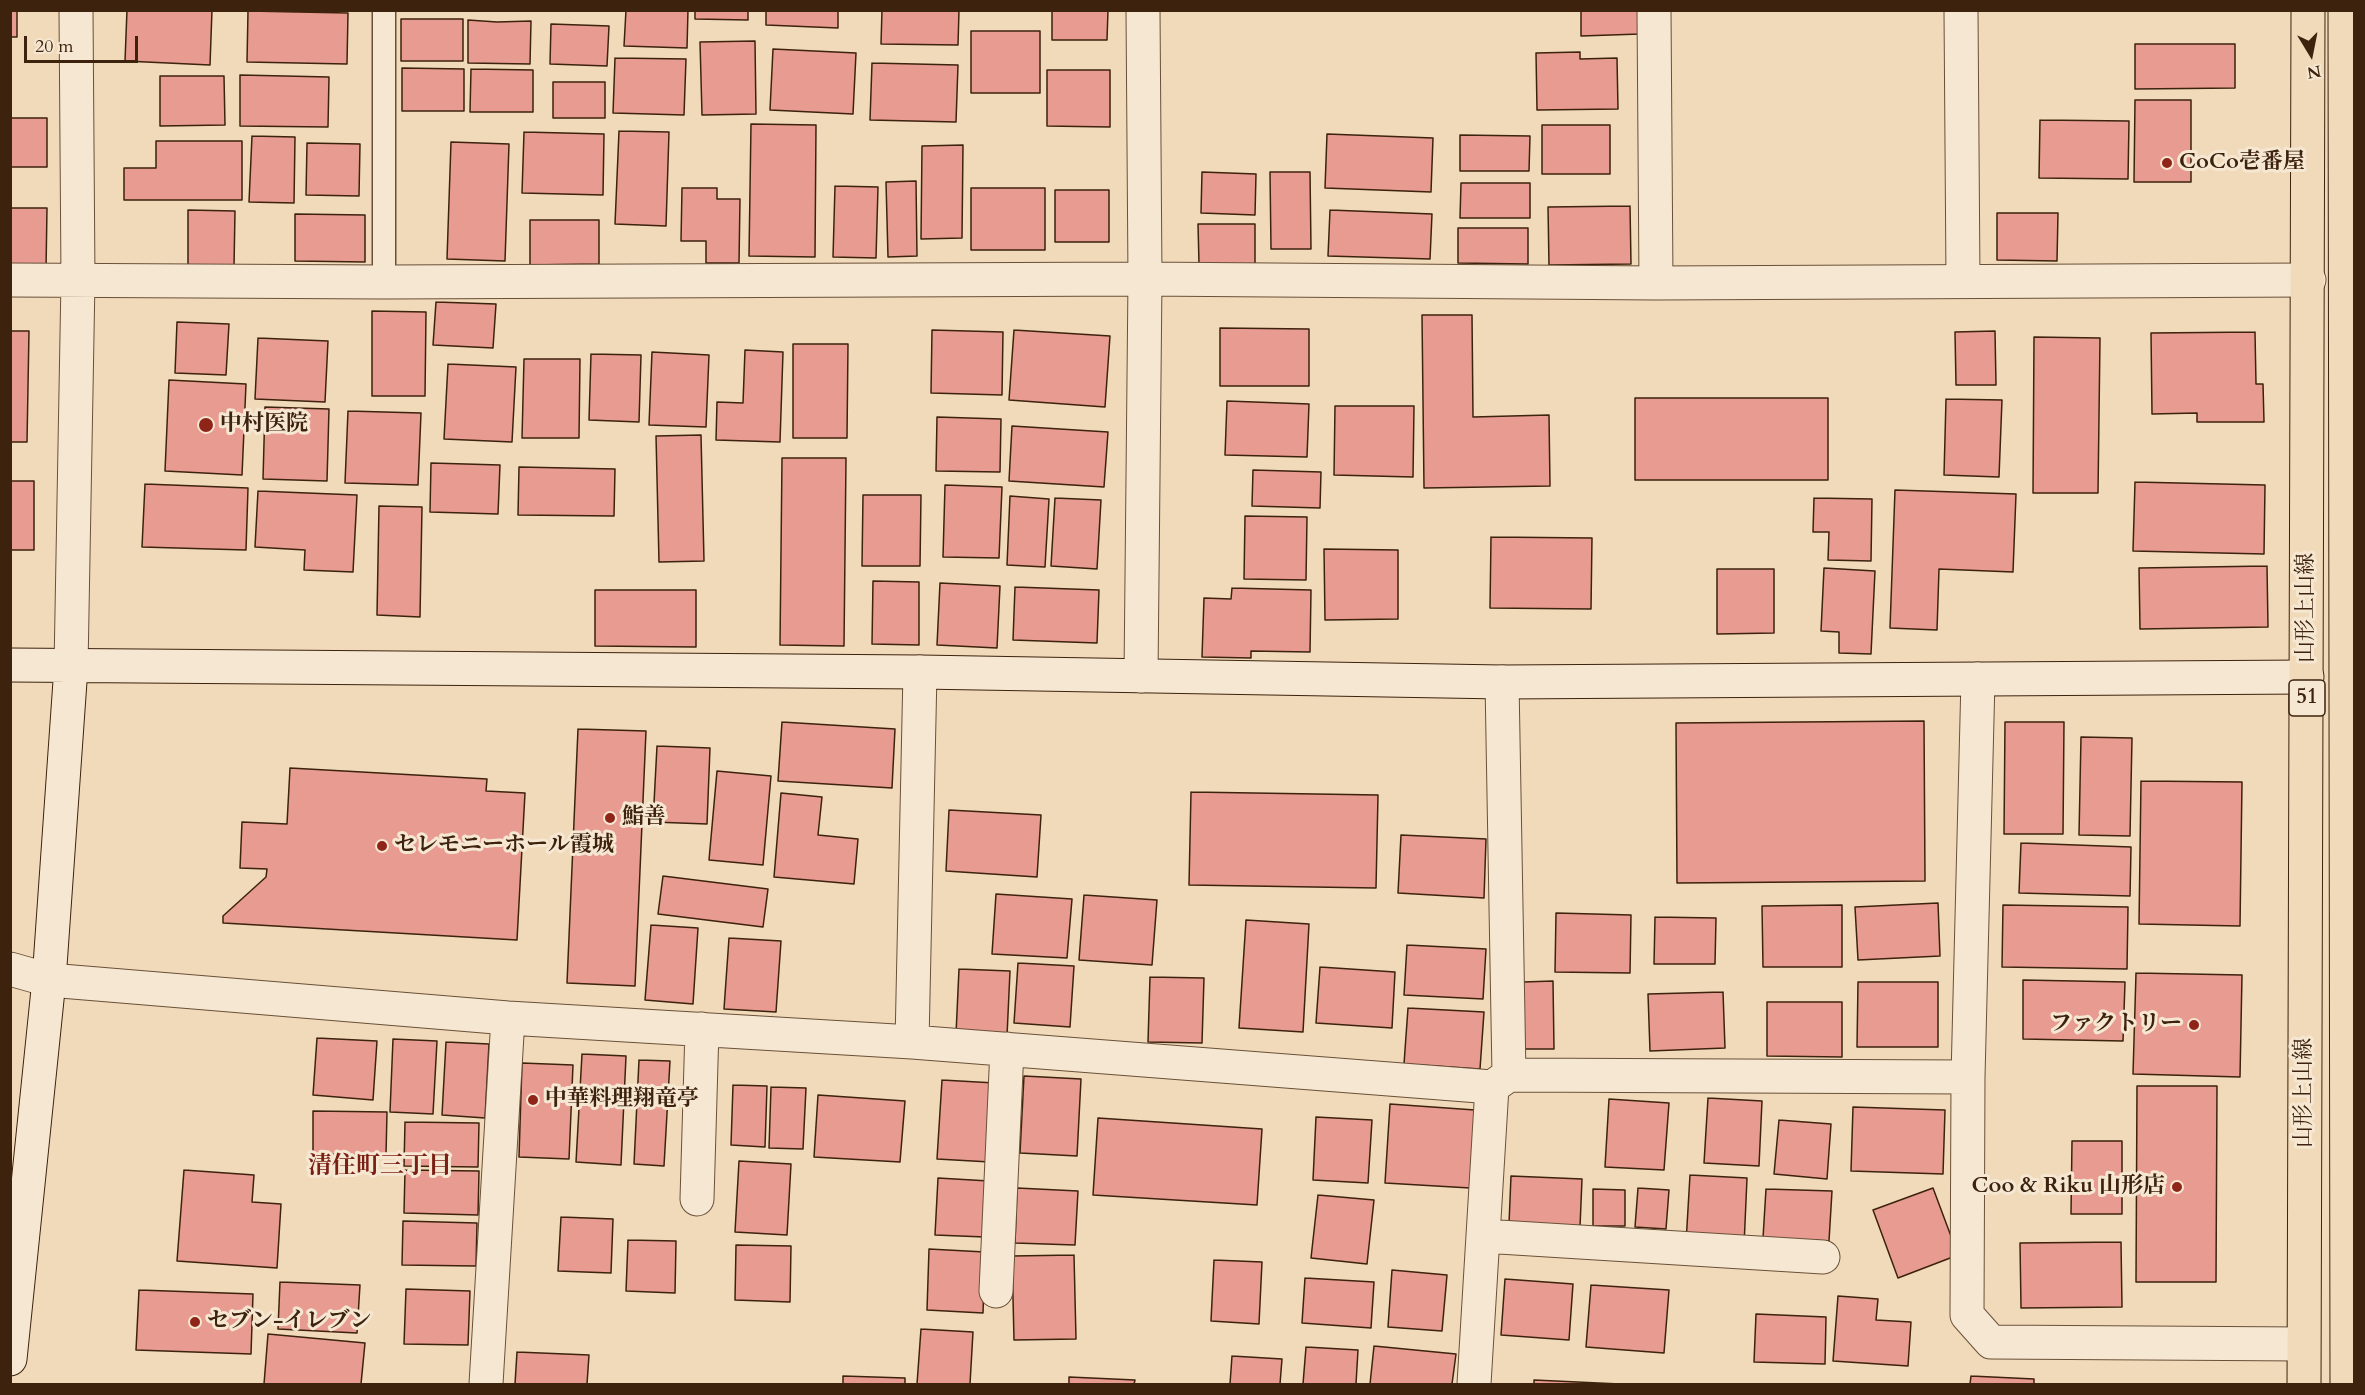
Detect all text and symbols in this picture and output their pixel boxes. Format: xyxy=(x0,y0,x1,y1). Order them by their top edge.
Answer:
scale bar xyxy=(27,24,141,62)
north arrow xyxy=(2281,24,2341,84)
text: 20 m xyxy=(35,34,74,59)
text: N xyxy=(2305,60,2323,84)
place label: CoCo壱番屋 xyxy=(2179,150,2305,176)
marker: CoCo壱番屋 xyxy=(2160,156,2174,170)
place label: 中村医院 xyxy=(220,412,308,438)
marker: 中村医院 xyxy=(197,416,215,434)
street label: 山形上山線 xyxy=(2294,553,2320,663)
road number: 51 xyxy=(2289,680,2325,716)
place label: 鮨善 xyxy=(622,805,666,831)
marker: 鮨善 xyxy=(603,811,617,825)
place label: セレモニーホール霞城 xyxy=(394,833,614,859)
marker: セレモニーホール霞城 xyxy=(375,839,389,853)
place label: ファクトリー xyxy=(2050,1012,2182,1038)
marker: ファクトリー xyxy=(2187,1018,2201,1032)
street label: 山形上山線 xyxy=(2292,1038,2318,1148)
place label: 中華料理翔竜亭 xyxy=(545,1087,699,1113)
marker: 中華料理翔竜亭 xyxy=(526,1093,540,1107)
district label: 清住町三丁目 xyxy=(308,1153,452,1181)
place label: Coo & Riku 山形店 xyxy=(1972,1174,2165,1200)
marker: Coo & Riku 山形店 xyxy=(2170,1180,2184,1194)
place label: セブン-イレブン xyxy=(207,1309,371,1335)
marker: セブン-イレブン xyxy=(188,1315,202,1329)

